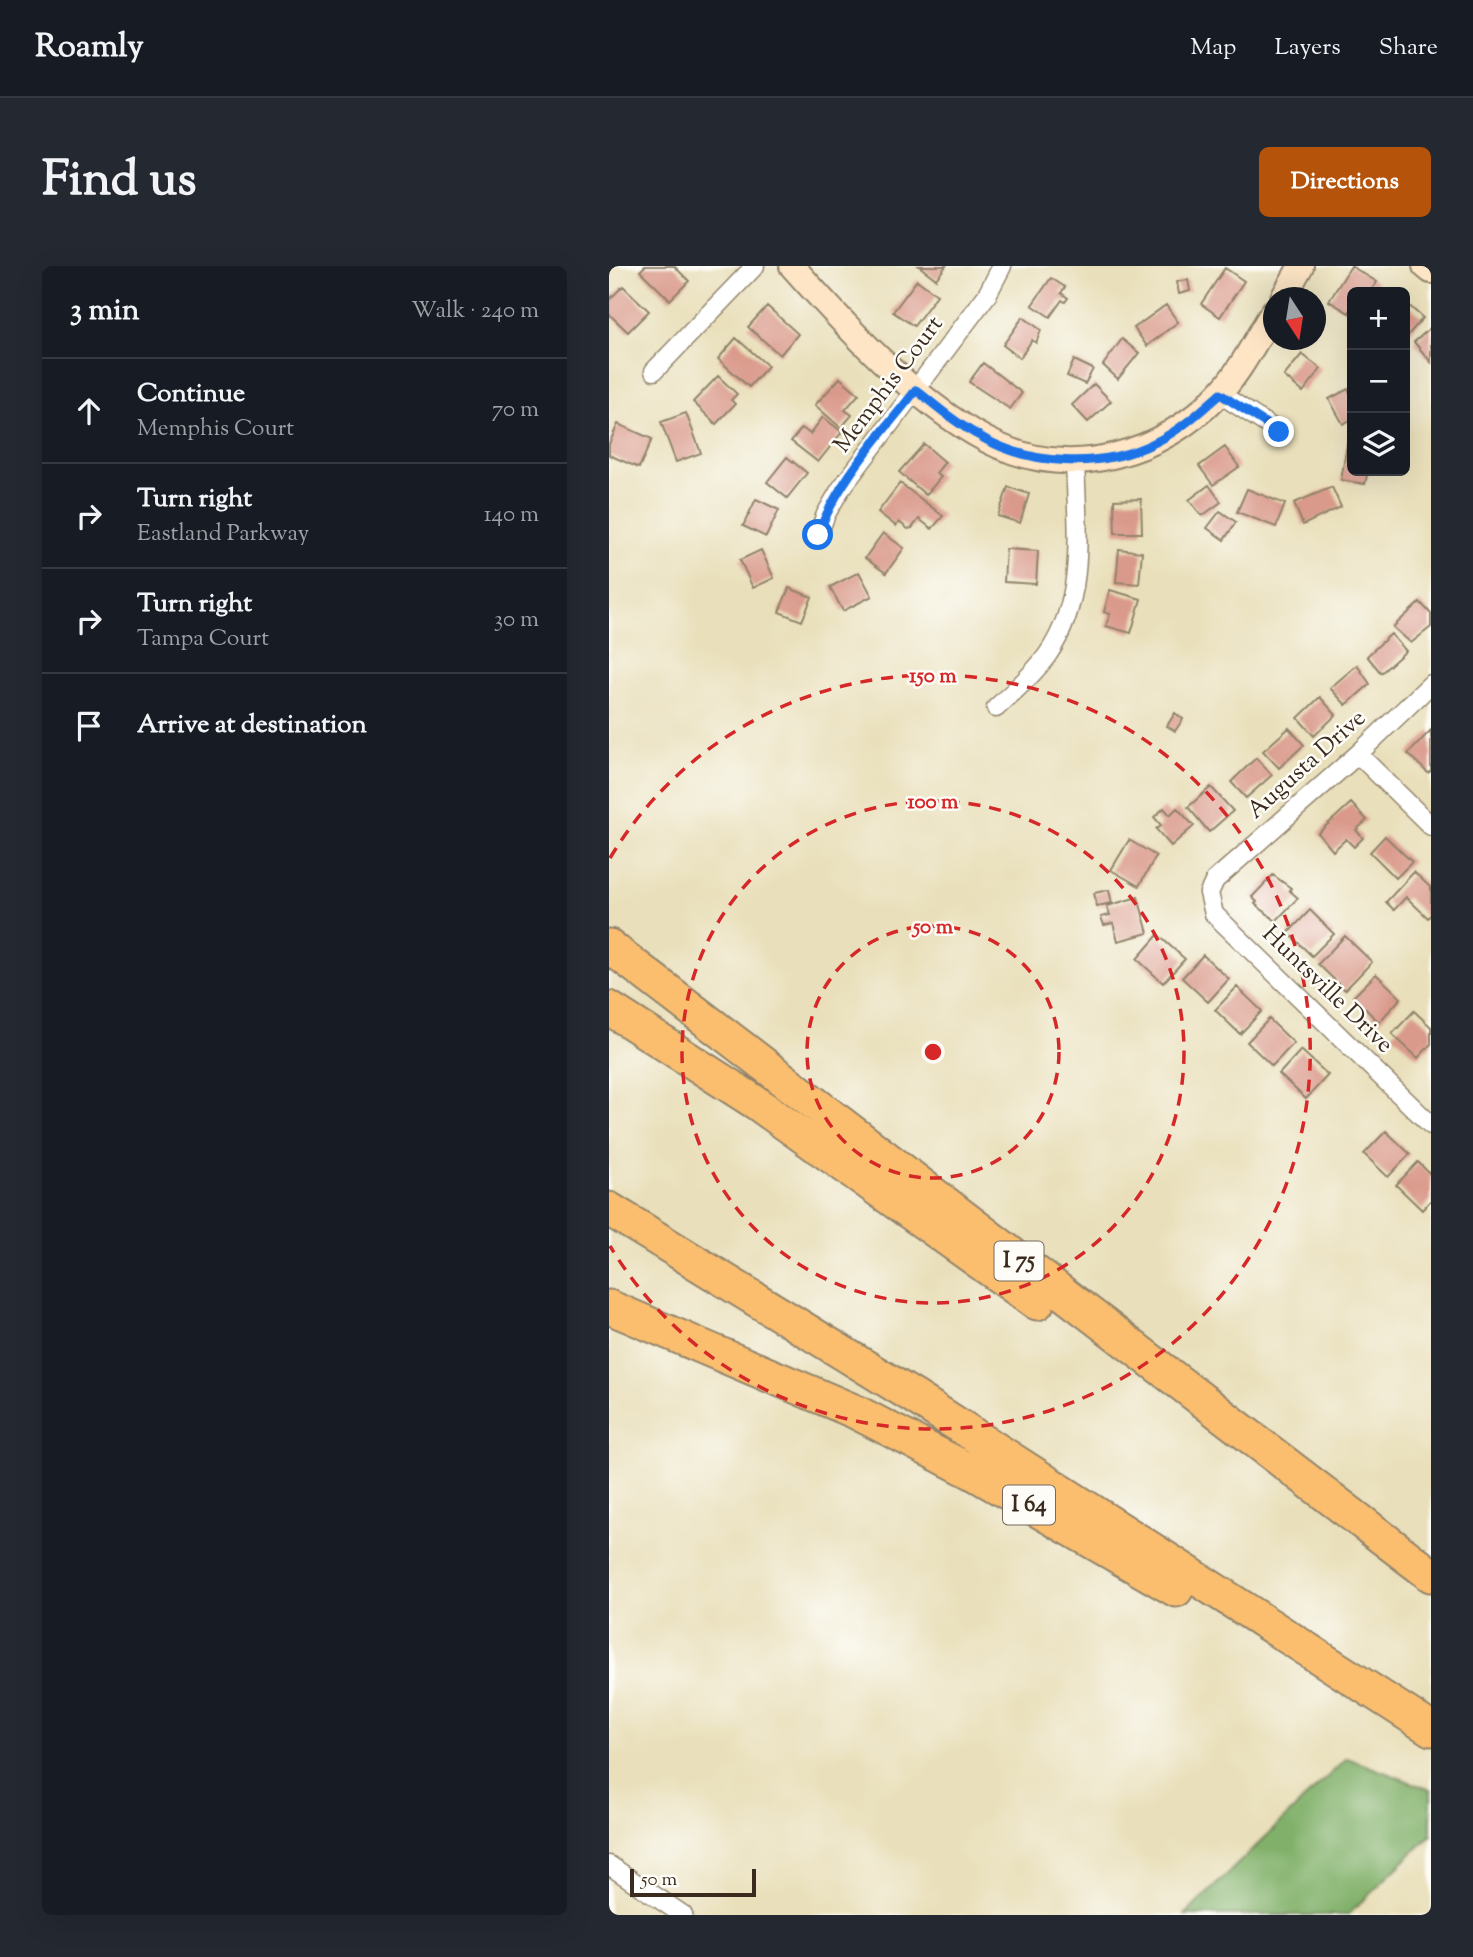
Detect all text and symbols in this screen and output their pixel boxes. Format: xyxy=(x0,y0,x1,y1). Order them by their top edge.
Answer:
text: Roamly xyxy=(35,24,144,72)
text: Map xyxy=(1190,31,1236,65)
text: Layers xyxy=(1274,31,1341,65)
text: Share xyxy=(1379,31,1438,65)
text: Find us xyxy=(42,147,196,217)
button: Directions xyxy=(1259,147,1431,217)
north arrow xyxy=(1263,287,1326,350)
map controls xyxy=(1347,287,1410,476)
button: + xyxy=(1347,287,1410,350)
text: 3 min xyxy=(70,290,140,333)
text: Walk · 240 m xyxy=(411,295,539,328)
street label: Memphis Court xyxy=(826,309,952,461)
button: − xyxy=(1347,350,1410,413)
text: Continue xyxy=(137,376,245,413)
icon: ahead xyxy=(70,392,108,430)
text: 70 m xyxy=(492,394,539,427)
text: Memphis Court xyxy=(137,413,294,446)
button: layers xyxy=(1347,413,1410,476)
route end xyxy=(1263,416,1294,447)
text: Turn right xyxy=(137,481,252,518)
icon: right xyxy=(70,497,108,535)
text: 140 m xyxy=(484,499,539,532)
text: Eastland Parkway xyxy=(137,518,309,551)
route start xyxy=(802,519,833,550)
text: Turn right xyxy=(137,586,252,623)
icon: right xyxy=(70,602,108,640)
text: 30 m xyxy=(494,604,539,637)
text: Tampa Court xyxy=(137,623,269,656)
text: 150 m xyxy=(909,662,957,692)
street label: Augusta Drive xyxy=(1240,702,1374,828)
icon: arrive xyxy=(70,707,108,745)
text: Arrive at destination xyxy=(137,707,367,744)
text: 100 m xyxy=(908,788,959,818)
text: 50 m xyxy=(911,913,954,943)
street label: Huntsville Drive xyxy=(1254,918,1400,1062)
centre of rings xyxy=(921,1040,945,1064)
road number: I 75 xyxy=(995,1242,1043,1280)
road number: I 64 xyxy=(1003,1486,1055,1524)
scale bar xyxy=(630,1866,756,1898)
text: 50 m xyxy=(641,1867,677,1894)

